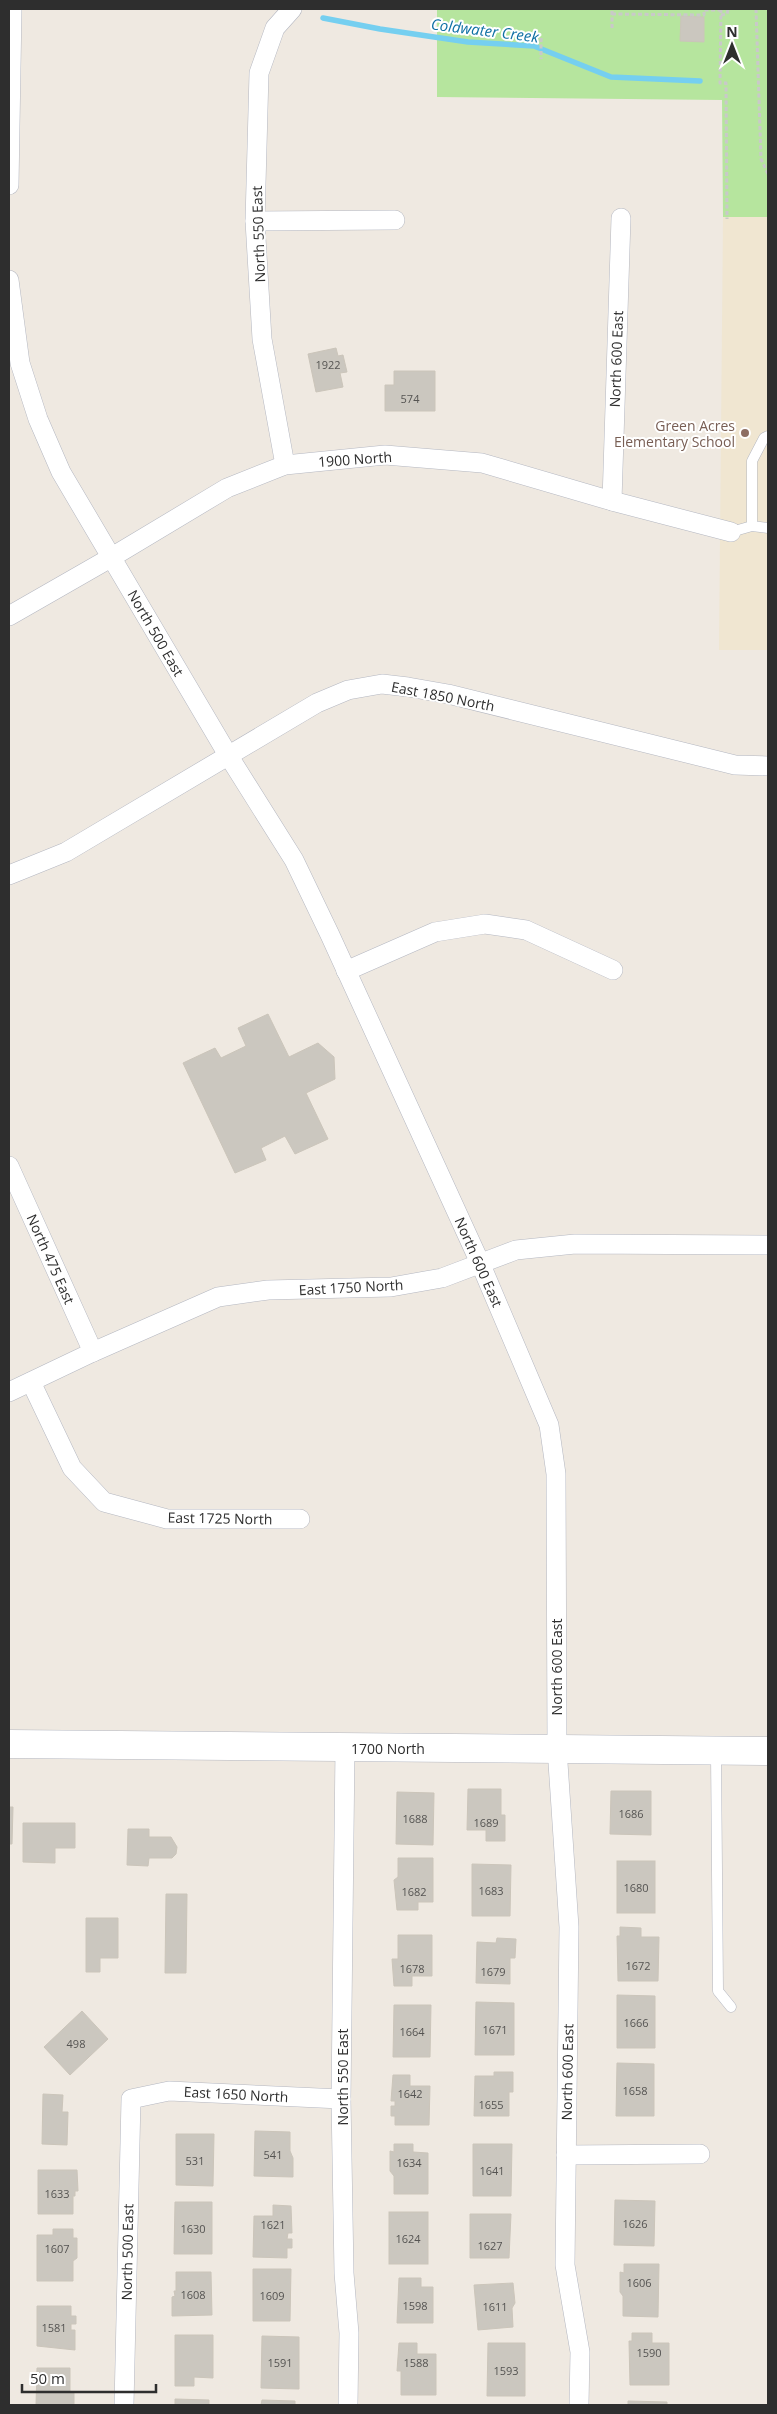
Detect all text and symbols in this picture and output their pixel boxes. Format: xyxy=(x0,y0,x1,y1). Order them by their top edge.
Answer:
water label: Coldwater Creek xyxy=(430,13,541,47)
north arrow xyxy=(707,20,757,70)
text: N xyxy=(726,22,738,41)
street label: North 550 East xyxy=(247,185,269,283)
street label: North 600 East xyxy=(605,310,627,408)
house number: 1922 xyxy=(315,357,341,372)
house number: 574 xyxy=(401,391,420,406)
place label: Green Acres Elementary School xyxy=(614,416,735,451)
marker: Green Acres Elementary School xyxy=(739,427,751,439)
street label: 1900 North xyxy=(317,447,393,471)
street label: North 500 East xyxy=(124,586,188,680)
street label: East 1850 North xyxy=(390,677,496,715)
street label: North 475 East xyxy=(23,1211,79,1307)
street label: North 600 East xyxy=(451,1214,507,1310)
street label: East 1750 North xyxy=(298,1275,404,1299)
street label: East 1725 North xyxy=(167,1508,273,1528)
street label: North 600 East xyxy=(547,1619,566,1715)
street label: 1700 North xyxy=(351,1739,425,1758)
house number: 1686 xyxy=(618,1806,644,1821)
house number: 1688 xyxy=(402,1811,428,1826)
house number: 1689 xyxy=(473,1815,499,1830)
house number: 1680 xyxy=(623,1880,649,1895)
house number: 1683 xyxy=(478,1883,504,1898)
house number: 1682 xyxy=(401,1884,427,1899)
house number: 1672 xyxy=(625,1958,651,1973)
house number: 1678 xyxy=(399,1961,425,1976)
house number: 1679 xyxy=(480,1964,506,1979)
house number: 1666 xyxy=(623,2015,649,2030)
house number: 1671 xyxy=(482,2022,508,2037)
street label: North 600 East xyxy=(557,2023,577,2121)
house number: 1664 xyxy=(399,2024,425,2039)
street label: North 550 East xyxy=(333,2029,352,2125)
house number: 498 xyxy=(67,2036,85,2051)
street label: East 1650 North xyxy=(183,2082,289,2106)
house number: 1658 xyxy=(622,2083,648,2098)
house number: 1642 xyxy=(397,2086,423,2101)
house number: 1655 xyxy=(478,2097,504,2112)
house number: 541 xyxy=(264,2147,282,2162)
house number: 531 xyxy=(186,2153,204,2168)
house number: 1634 xyxy=(396,2155,422,2170)
house number: 1641 xyxy=(479,2163,505,2178)
house number: 1633 xyxy=(44,2186,70,2201)
street label: North 500 East xyxy=(117,2203,137,2301)
house number: 1626 xyxy=(622,2216,648,2231)
house number: 1621 xyxy=(260,2217,286,2232)
house number: 1630 xyxy=(180,2221,206,2236)
house number: 1624 xyxy=(395,2231,421,2246)
house number: 1627 xyxy=(477,2238,503,2253)
house number: 1607 xyxy=(44,2241,70,2256)
house number: 1606 xyxy=(626,2275,652,2290)
house number: 1608 xyxy=(180,2287,206,2302)
house number: 1609 xyxy=(259,2288,285,2303)
house number: 1598 xyxy=(402,2298,428,2313)
house number: 1611 xyxy=(482,2299,508,2314)
house number: 1581 xyxy=(41,2320,67,2335)
house number: 1590 xyxy=(636,2345,662,2360)
house number: 1591 xyxy=(267,2355,293,2370)
house number: 1588 xyxy=(403,2355,429,2370)
scale bar xyxy=(22,2362,156,2394)
house number: 1593 xyxy=(493,2363,519,2378)
text: 50 m xyxy=(30,2368,65,2388)

